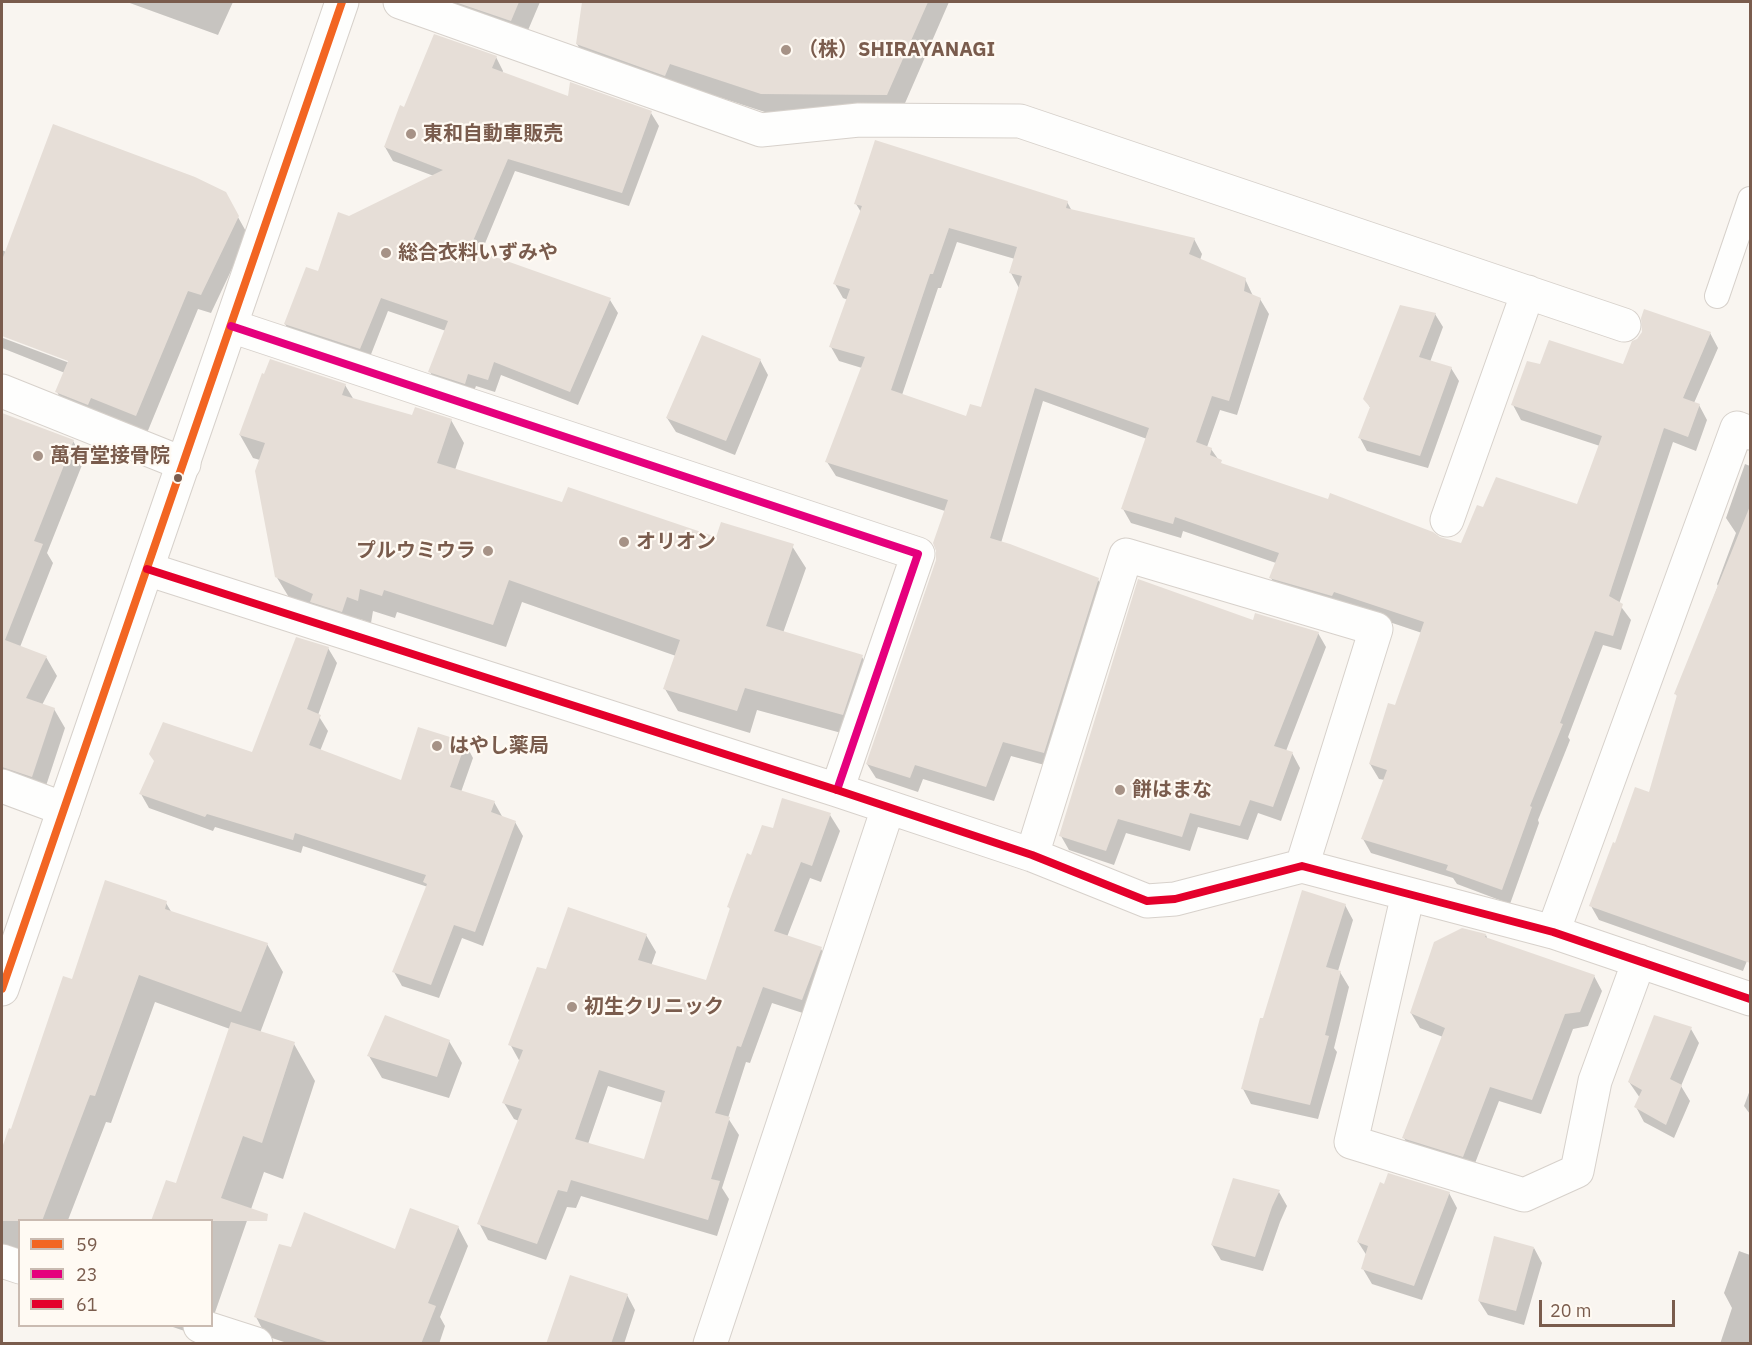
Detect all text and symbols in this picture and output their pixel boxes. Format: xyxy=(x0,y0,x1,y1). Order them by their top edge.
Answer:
place label: （株）SHIRAYANAGI xyxy=(798,38,995,62)
marker: （株）SHIRAYANAGI xyxy=(779,43,793,57)
place label: 東和自動車販売 xyxy=(423,122,563,146)
marker: 東和自動車販売 xyxy=(404,127,418,141)
place label: 総合衣料いずみや xyxy=(398,241,558,265)
marker: 総合衣料いずみや xyxy=(379,246,393,260)
place label: 萬有堂接骨院 xyxy=(50,444,170,468)
marker: 萬有堂接骨院 xyxy=(31,449,45,463)
unlabelled marker xyxy=(172,472,184,484)
place label: オリオン xyxy=(636,530,716,554)
marker: オリオン xyxy=(617,535,631,549)
place label: プルウミウラ xyxy=(356,539,476,563)
marker: プルウミウラ xyxy=(481,544,495,558)
place label: はやし薬局 xyxy=(449,734,549,758)
marker: はやし薬局 xyxy=(430,739,444,753)
place label: 餅はまな xyxy=(1132,778,1212,802)
marker: 餅はまな xyxy=(1113,783,1127,797)
place label: 初生クリニック xyxy=(584,995,724,1019)
marker: 初生クリニック xyxy=(565,1000,579,1014)
legend xyxy=(18,1219,213,1327)
text: 59 xyxy=(76,1233,98,1256)
text: 23 xyxy=(76,1263,98,1286)
scale bar xyxy=(1542,1288,1678,1326)
text: 61 xyxy=(76,1293,98,1316)
text: 20 m xyxy=(1550,1299,1592,1322)

